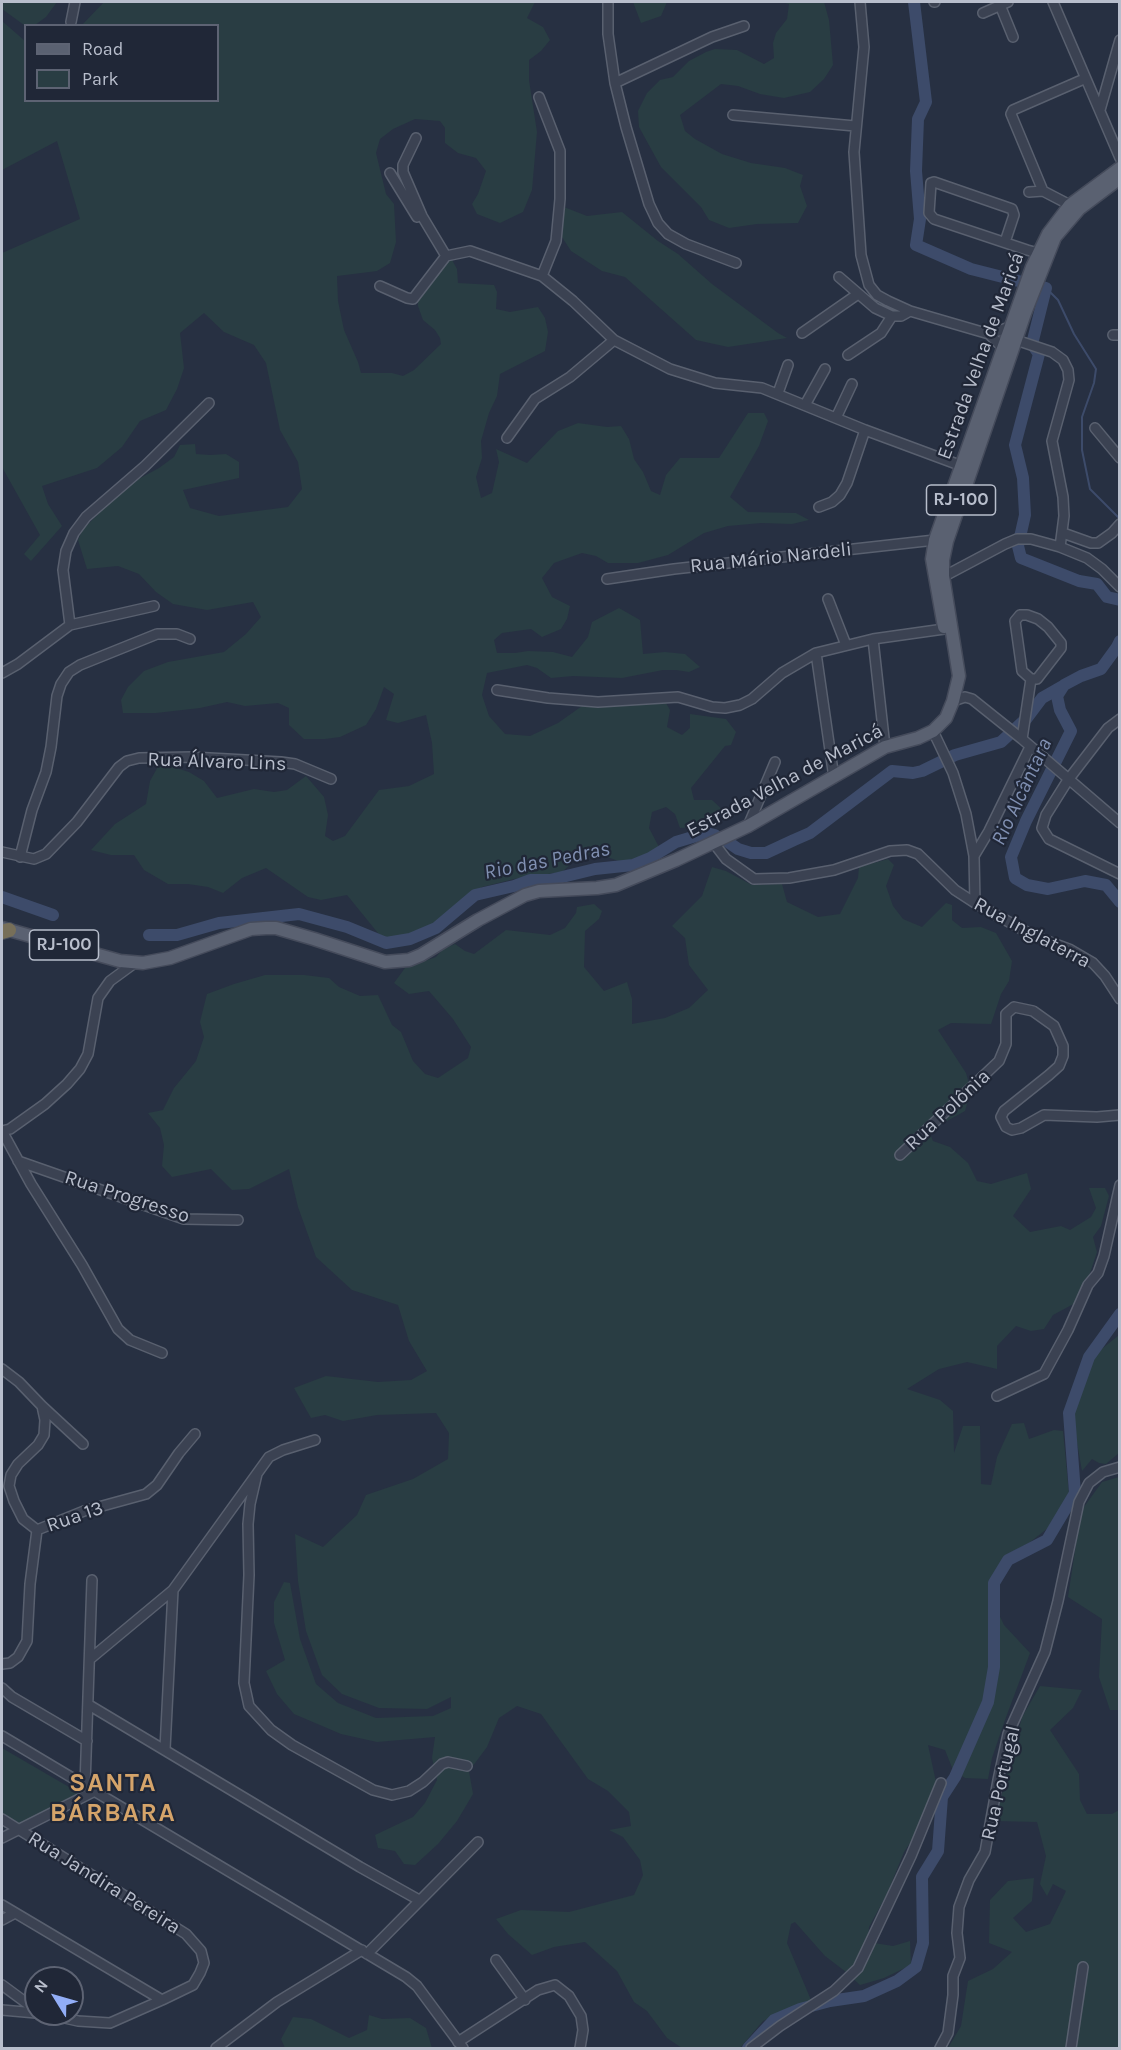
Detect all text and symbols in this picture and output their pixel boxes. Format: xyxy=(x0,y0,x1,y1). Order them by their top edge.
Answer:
legend xyxy=(24,24,219,102)
text: Road xyxy=(82,38,123,60)
text: Park xyxy=(82,68,119,90)
street label: Estrada Velha de Maricá xyxy=(932,249,1030,463)
road number: RJ-100 xyxy=(926,485,996,515)
street label: Rua Mário Nardeli xyxy=(689,538,853,578)
street label: Estrada Velha de Maricá xyxy=(683,719,887,843)
water label: Rio Alcântara xyxy=(986,734,1058,850)
street label: Rua Álvaro Lins xyxy=(147,748,287,776)
water label: Rio das Pedras xyxy=(482,836,612,886)
street label: Rua Inglaterra xyxy=(969,892,1095,974)
road number: RJ-100 xyxy=(29,930,98,960)
street label: Rua Polônia xyxy=(900,1065,996,1155)
street label: Rua Progresso xyxy=(61,1165,193,1229)
street label: Rua 13 xyxy=(43,1496,107,1538)
street label: Rua Portugal xyxy=(976,1723,1026,1843)
district label: SANTA BÁRBARA xyxy=(50,1768,176,1829)
street label: Rua Jandira Pereira xyxy=(23,1826,185,1940)
north arrow xyxy=(24,1966,84,2026)
text: N xyxy=(30,1976,52,1996)

